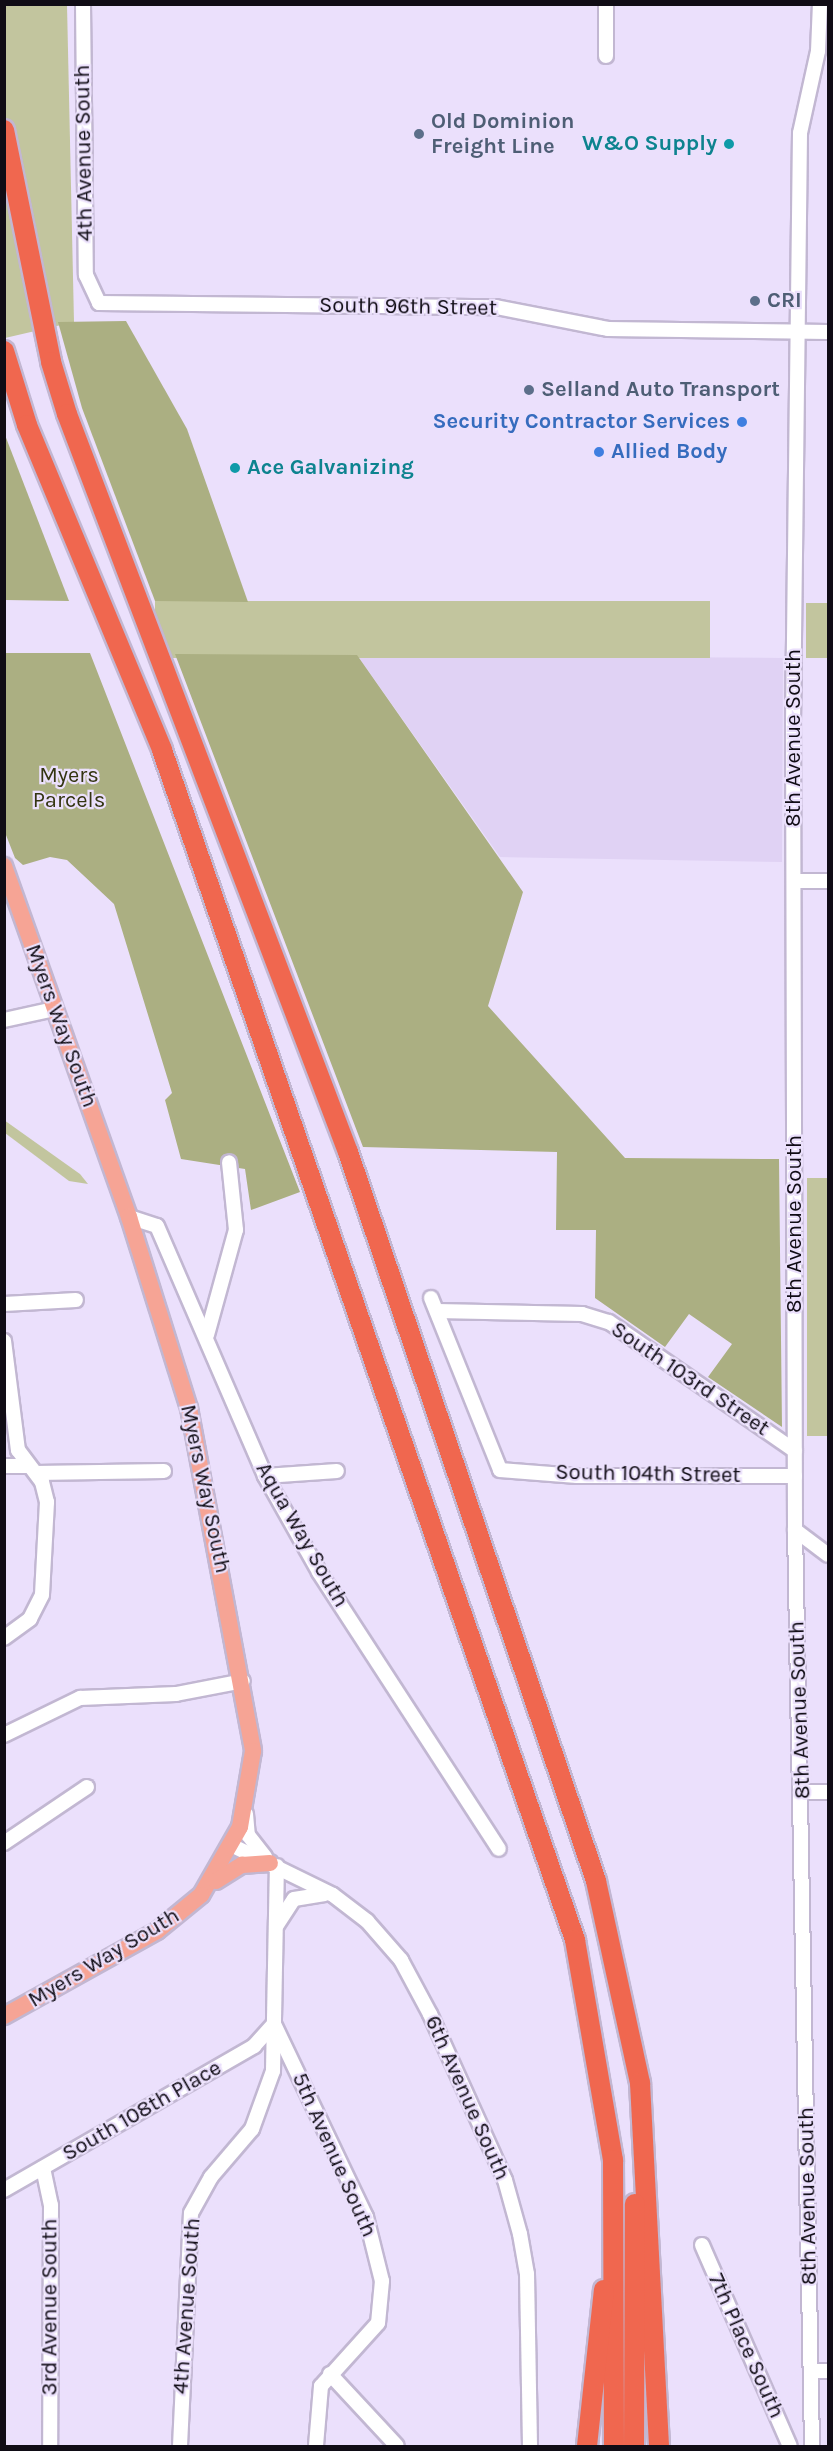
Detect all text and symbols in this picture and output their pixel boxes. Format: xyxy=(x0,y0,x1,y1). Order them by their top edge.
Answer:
street label: 4th Avenue South xyxy=(69,64,99,242)
place label: Old Dominion Freight Line xyxy=(431,108,575,160)
marker: Old Dominion Freight Line xyxy=(412,127,426,141)
place label: W&O Supply xyxy=(582,131,717,157)
marker: W&O Supply xyxy=(722,137,736,151)
place label: CRI xyxy=(767,288,802,314)
street label: South 96th Street xyxy=(319,292,497,322)
marker: CRI xyxy=(748,294,762,308)
place label: Selland Auto Transport xyxy=(541,377,780,403)
marker: Selland Auto Transport xyxy=(522,383,536,397)
place label: Security Contractor Services xyxy=(433,409,730,435)
marker: Security Contractor Services xyxy=(735,415,749,429)
place label: Allied Body xyxy=(611,439,727,465)
marker: Allied Body xyxy=(592,445,606,459)
place label: Ace Galvanizing xyxy=(247,455,414,481)
marker: Ace Galvanizing xyxy=(228,461,242,475)
street label: 8th Avenue South xyxy=(781,649,807,827)
park label: Myers Parcels xyxy=(33,762,105,813)
street label: Myers Way South xyxy=(19,941,103,1111)
street label: 8th Avenue South xyxy=(782,1135,808,1313)
street label: South 103rd Street xyxy=(606,1316,774,1442)
street label: Myers Way South xyxy=(174,1402,236,1576)
street label: Aqua Way South xyxy=(250,1458,354,1612)
street label: South 104th Street xyxy=(555,1459,741,1489)
street label: 8th Avenue South xyxy=(784,1621,816,1799)
street label: Myers Way South xyxy=(24,1902,184,2014)
street label: 6th Avenue South xyxy=(419,2012,515,2184)
street label: South 108th Place xyxy=(58,2055,226,2167)
street label: 5th Avenue South xyxy=(286,2069,382,2241)
street label: 8th Avenue South xyxy=(793,2107,823,2285)
street label: 4th Avenue South xyxy=(168,2217,206,2395)
street label: 3rd Avenue South xyxy=(37,2218,63,2396)
street label: 7th Place South xyxy=(702,2270,790,2422)

